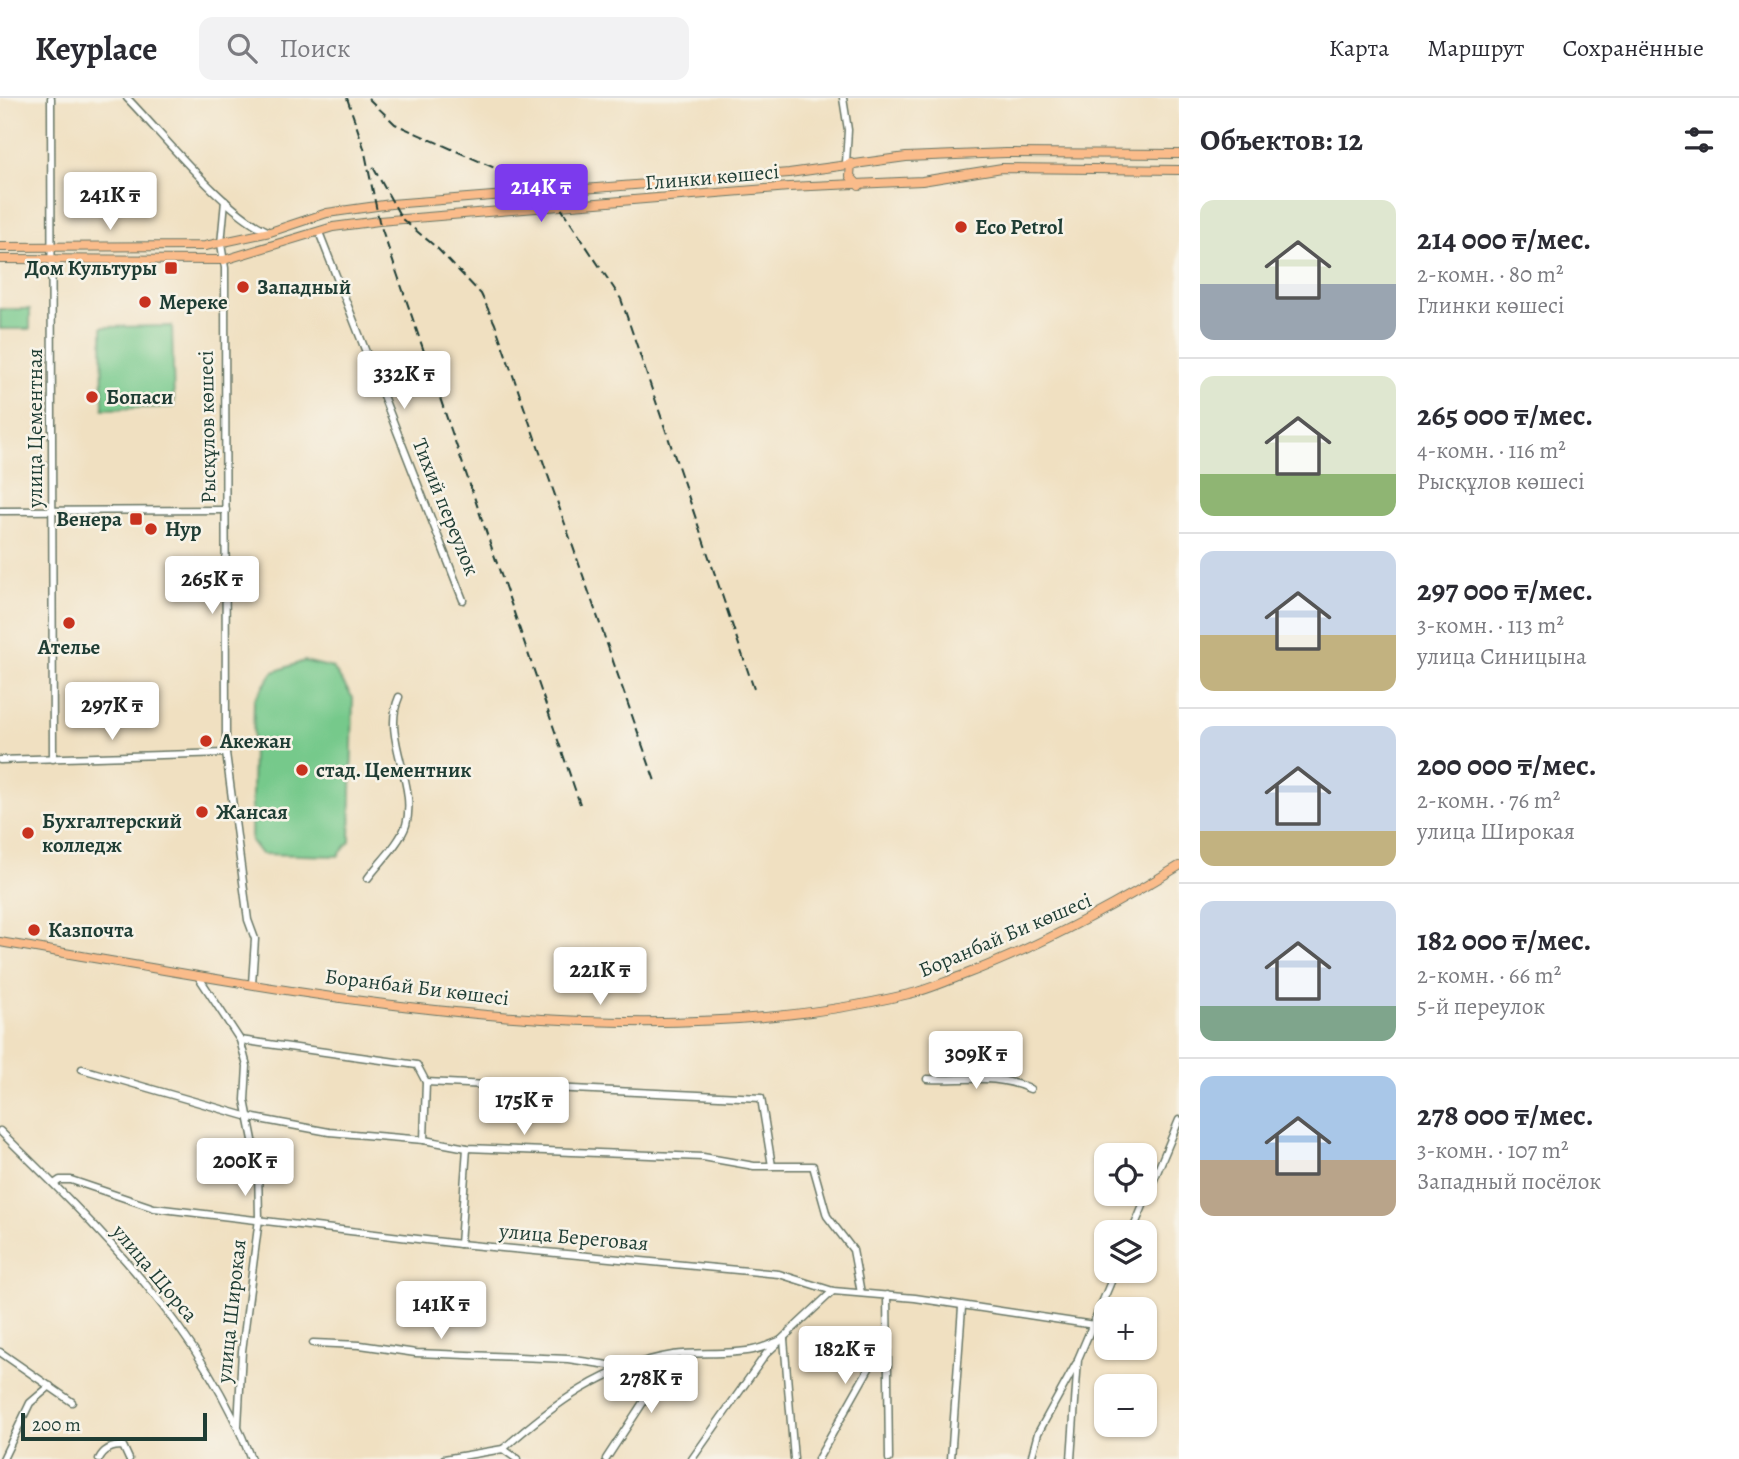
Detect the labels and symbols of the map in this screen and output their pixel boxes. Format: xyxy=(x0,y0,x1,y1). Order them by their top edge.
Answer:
street label: Глинки көшесі xyxy=(644,157,780,197)
pin: 214K ₸ xyxy=(484,164,598,224)
pin: 241K ₸ xyxy=(53,172,167,232)
place label: Eco Petrol xyxy=(975,213,1064,241)
marker: Eco Petrol xyxy=(953,219,969,235)
place label: Дом Культуры xyxy=(25,254,157,282)
marker: Дом Культуры xyxy=(163,260,179,276)
place label: Западный xyxy=(257,273,351,301)
marker: Западный xyxy=(235,279,251,295)
place label: Мереке xyxy=(159,288,228,316)
marker: Мереке xyxy=(137,294,153,310)
street label: улица Цементная xyxy=(21,348,49,509)
street label: Рысқұлов көшесі xyxy=(192,350,222,504)
pin: 332K ₸ xyxy=(347,352,461,411)
place label: Бопаси xyxy=(106,383,173,411)
marker: Бопаси xyxy=(84,389,100,405)
street label: Тихий переулок xyxy=(406,434,486,580)
place label: Венера xyxy=(56,505,122,533)
marker: Венера xyxy=(128,511,144,527)
place label: Нур xyxy=(165,515,201,543)
marker: Нур xyxy=(143,521,159,537)
pin: 265K ₸ xyxy=(155,556,269,616)
marker: Ателье xyxy=(61,615,77,631)
place label: Ателье xyxy=(37,633,101,661)
pin: 297K ₸ xyxy=(55,682,169,742)
place label: Акежан xyxy=(219,727,292,755)
marker: Акежан xyxy=(198,733,214,749)
place label: стад. Цементник xyxy=(316,756,472,784)
marker: стад. Цементник xyxy=(294,762,310,778)
place label: Жансая xyxy=(216,798,288,826)
marker: Жансая xyxy=(194,804,210,820)
place label: Бухгалтерский колледж xyxy=(42,807,182,859)
marker: Бухгалтерский колледж xyxy=(20,825,36,841)
street label: Боранбай Би көшесі xyxy=(914,886,1096,984)
place label: Казпочта xyxy=(48,916,134,944)
marker: Казпочта xyxy=(26,922,42,938)
pin: 221K ₸ xyxy=(543,948,657,1007)
street label: Боранбай Би көшесі xyxy=(323,962,511,1012)
pin: 309K ₸ xyxy=(919,1032,1033,1091)
pin: 175K ₸ xyxy=(467,1077,581,1137)
pin: 200K ₸ xyxy=(188,1138,302,1198)
street label: улица Береговая xyxy=(497,1216,650,1257)
street label: улица Щорса xyxy=(105,1217,204,1328)
street label: улица Широкая xyxy=(209,1238,252,1385)
pin: 141K ₸ xyxy=(384,1282,498,1341)
pin: 182K ₸ xyxy=(788,1326,902,1386)
pin: 278K ₸ xyxy=(594,1356,708,1415)
scale bar xyxy=(21,1410,206,1442)

